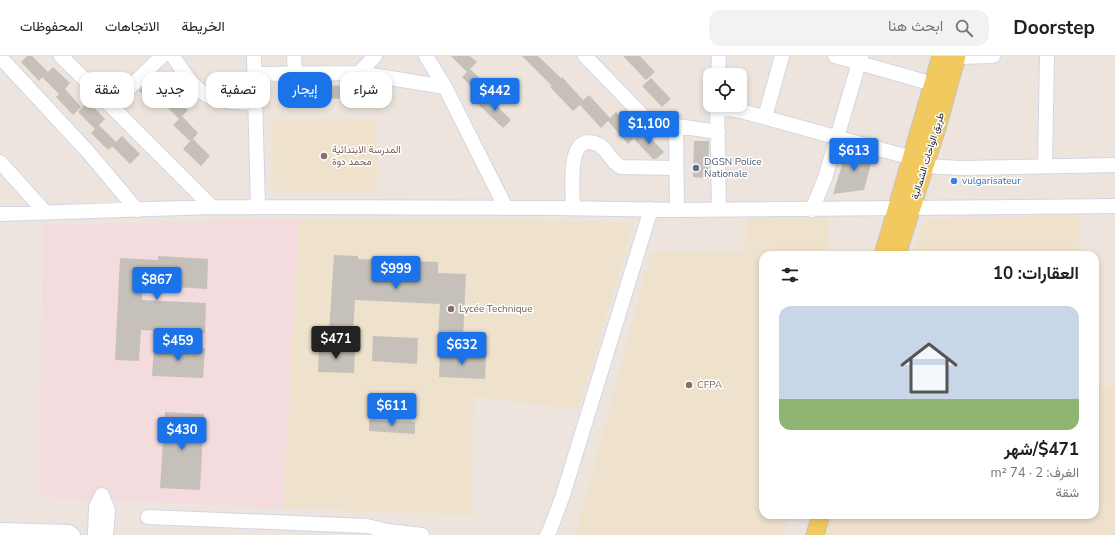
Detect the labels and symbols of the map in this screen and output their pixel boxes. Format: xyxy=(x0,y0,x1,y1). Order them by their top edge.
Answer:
pin: $442 xyxy=(471,78,519,112)
street label: طريق الواحات الشمالية xyxy=(908,110,948,201)
pin: $1,100 xyxy=(616,111,682,145)
pin: $613 xyxy=(830,138,878,172)
place label: المدرسة الابتدائية محمد دوة xyxy=(332,143,401,169)
marker: المدرسة الابتدائية محمد دوة xyxy=(319,151,329,161)
place label: DGSN Police Nationale xyxy=(704,155,762,181)
marker: DGSN Police Nationale xyxy=(691,163,701,173)
place label: vulgarisateur xyxy=(962,174,1021,188)
marker: vulgarisateur xyxy=(949,176,959,186)
pin: $999 xyxy=(372,256,420,290)
pin: $867 xyxy=(133,267,181,301)
place label: Lycée Technique xyxy=(459,302,532,316)
marker: Lycée Technique xyxy=(446,304,456,314)
pin: $471 xyxy=(312,326,360,360)
pin: $459 xyxy=(154,328,202,362)
pin: $632 xyxy=(438,332,486,366)
place label: CFPA xyxy=(697,378,723,392)
marker: CFPA xyxy=(684,380,694,390)
pin: $611 xyxy=(368,393,416,427)
pin: $430 xyxy=(158,417,206,451)

